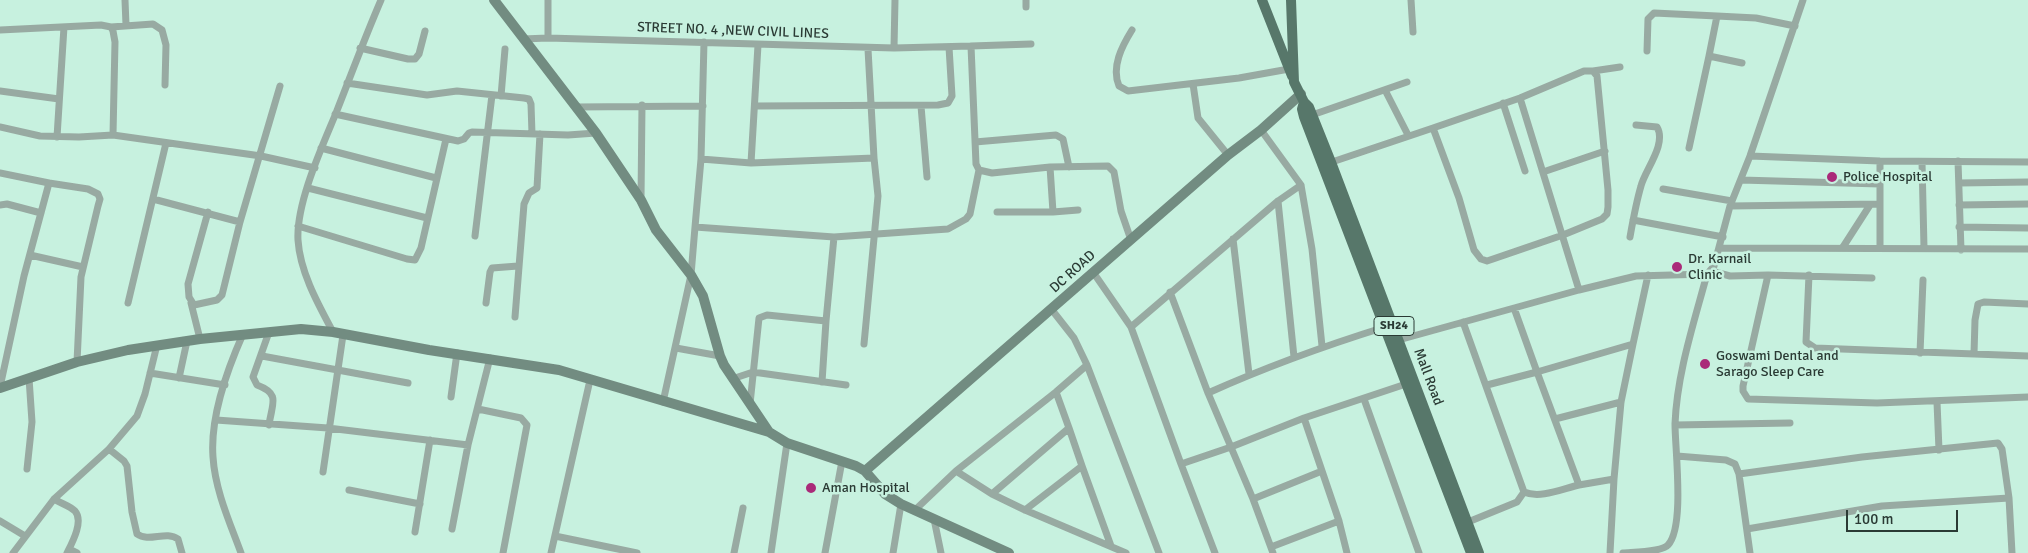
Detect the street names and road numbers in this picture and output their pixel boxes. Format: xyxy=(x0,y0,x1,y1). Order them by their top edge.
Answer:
street label: STREET NO. 4 ,NEW CIVIL LINES xyxy=(637,19,829,43)
street label: DC ROAD xyxy=(1047,247,1099,297)
road number: SH24 xyxy=(1374,316,1414,336)
street label: Mall Road xyxy=(1409,346,1447,408)

